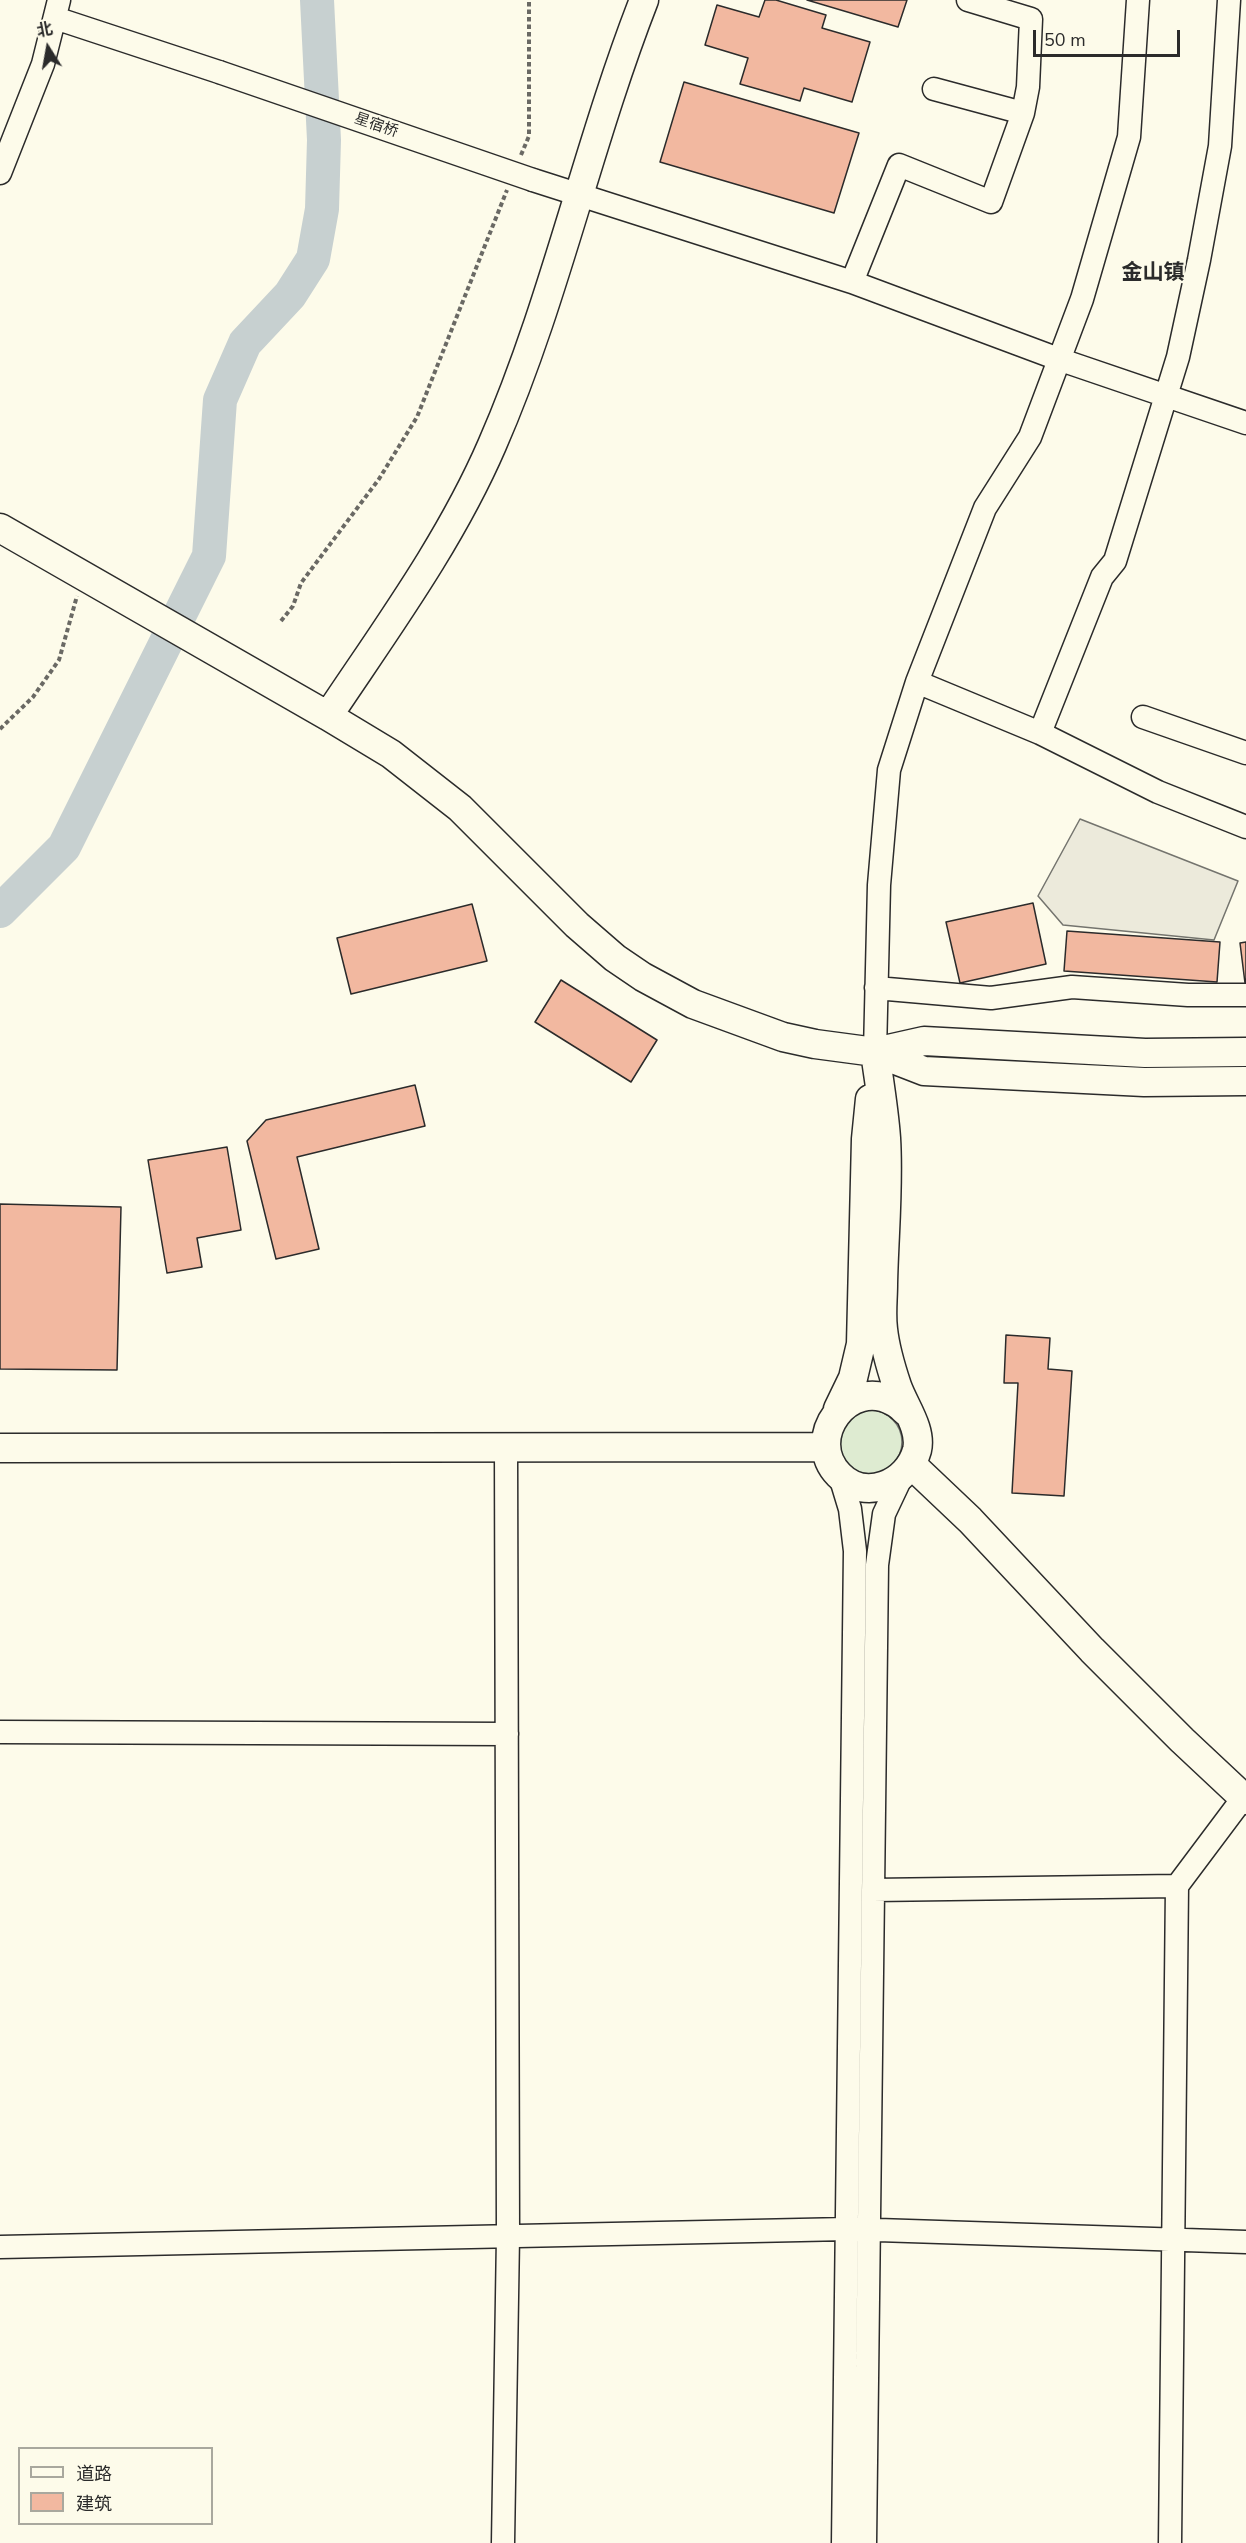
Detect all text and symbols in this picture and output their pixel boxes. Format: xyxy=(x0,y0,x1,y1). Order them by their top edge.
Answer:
north arrow xyxy=(18,18,78,78)
text: 北 xyxy=(35,18,55,43)
scale bar xyxy=(1036,18,1183,56)
text: 50 m xyxy=(1044,28,1086,52)
street label: 星宿桥 xyxy=(352,110,400,142)
district label: 金山镇 xyxy=(1122,261,1184,287)
legend xyxy=(18,2447,213,2525)
text: 道路 xyxy=(76,2462,112,2486)
text: 建筑 xyxy=(76,2492,112,2516)

